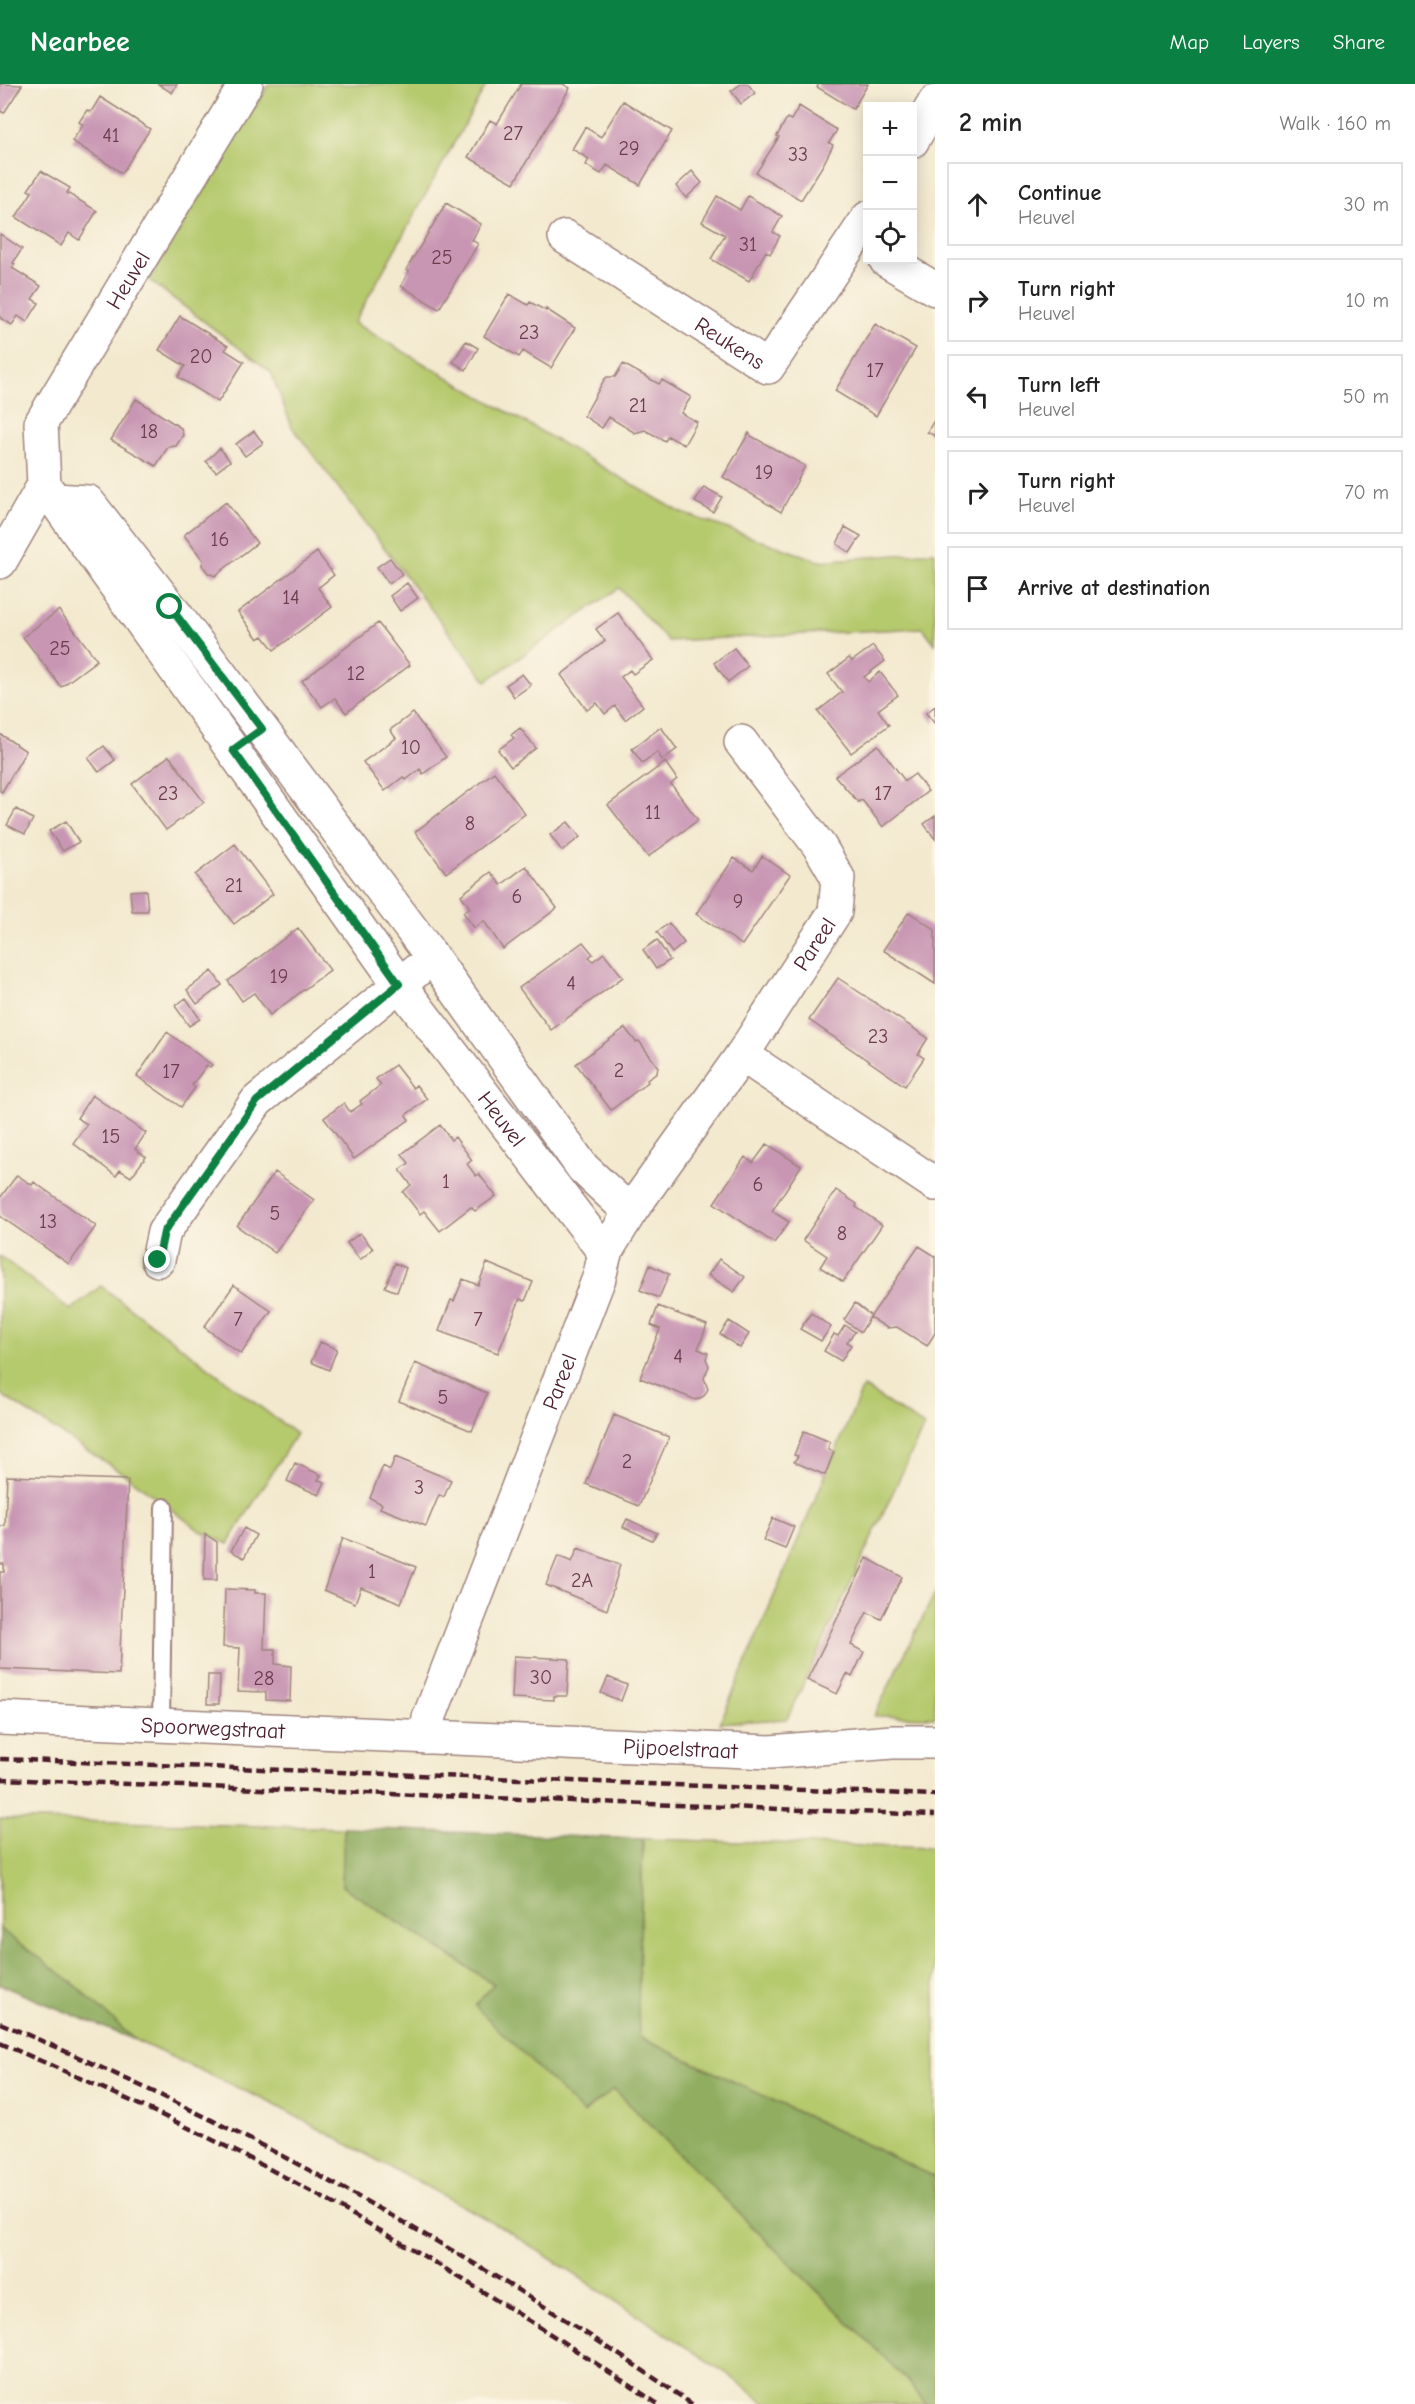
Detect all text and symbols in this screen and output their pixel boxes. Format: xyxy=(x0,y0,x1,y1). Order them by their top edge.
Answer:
text: Nearbee xyxy=(30,26,130,58)
text: Map xyxy=(1170,30,1209,54)
text: Layers xyxy=(1242,30,1300,54)
text: Share xyxy=(1333,30,1385,54)
map controls xyxy=(863,102,917,264)
button: + xyxy=(863,102,917,156)
text: 2 min xyxy=(959,108,1022,138)
text: Walk · 160 m xyxy=(1280,112,1391,135)
house number: 27 xyxy=(503,122,523,145)
house number: 41 xyxy=(102,124,120,147)
house number: 29 xyxy=(618,137,640,160)
house number: 33 xyxy=(788,143,808,166)
button: − xyxy=(863,156,917,210)
text: Continue xyxy=(1018,180,1101,206)
icon: ahead xyxy=(961,188,994,221)
text: 30 m xyxy=(1343,193,1389,216)
text: Heuvel xyxy=(1018,206,1075,229)
button: locate xyxy=(863,210,917,264)
house number: 31 xyxy=(739,233,757,256)
house number: 25 xyxy=(431,246,453,269)
street label: Heuvel xyxy=(101,247,156,314)
text: Turn right xyxy=(1018,276,1115,302)
icon: right xyxy=(961,284,994,317)
text: 10 m xyxy=(1346,289,1389,312)
text: Heuvel xyxy=(1018,302,1075,325)
street label: Reukens xyxy=(690,312,769,375)
house number: 23 xyxy=(519,321,539,344)
house number: 20 xyxy=(190,345,212,368)
house number: 17 xyxy=(866,359,884,382)
text: Turn left xyxy=(1018,372,1100,398)
icon: left xyxy=(961,380,994,413)
text: 50 m xyxy=(1343,385,1389,408)
house number: 21 xyxy=(629,394,647,417)
text: Heuvel xyxy=(1018,398,1075,421)
house number: 18 xyxy=(140,420,158,443)
house number: 19 xyxy=(755,461,773,484)
text: Turn right xyxy=(1018,468,1115,494)
icon: right xyxy=(961,476,994,509)
text: 70 m xyxy=(1344,481,1389,504)
text: Heuvel xyxy=(1018,494,1075,517)
house number: 16 xyxy=(211,528,229,551)
icon: arrive xyxy=(961,572,994,605)
text: Arrive at destination xyxy=(1018,575,1210,601)
house number: 14 xyxy=(282,586,300,609)
route start xyxy=(156,593,182,619)
house number: 25 xyxy=(49,637,71,660)
house number: 12 xyxy=(347,662,365,685)
house number: 10 xyxy=(401,736,421,759)
house number: 23 xyxy=(158,782,178,805)
house number: 17 xyxy=(874,782,892,805)
house number: 11 xyxy=(645,801,661,824)
house number: 8 xyxy=(465,812,475,835)
house number: 21 xyxy=(225,874,243,897)
house number: 6 xyxy=(512,885,522,908)
house number: 9 xyxy=(733,890,743,913)
street label: Pareel xyxy=(788,913,842,976)
house number: 19 xyxy=(270,965,288,988)
house number: 4 xyxy=(566,972,576,995)
house number: 23 xyxy=(868,1025,888,1048)
house number: 2 xyxy=(614,1059,624,1082)
house number: 17 xyxy=(162,1060,180,1083)
street label: Heuvel xyxy=(472,1086,531,1152)
house number: 15 xyxy=(102,1125,120,1148)
house number: 1 xyxy=(442,1170,450,1193)
house number: 6 xyxy=(753,1173,763,1196)
house number: 5 xyxy=(270,1202,280,1225)
house number: 13 xyxy=(39,1210,57,1233)
house number: 8 xyxy=(837,1222,847,1245)
route end xyxy=(144,1246,170,1272)
house number: 7 xyxy=(233,1308,243,1331)
house number: 7 xyxy=(473,1308,483,1331)
house number: 4 xyxy=(673,1345,683,1368)
street label: Pareel xyxy=(537,1350,583,1414)
house number: 5 xyxy=(438,1386,448,1409)
house number: 2 xyxy=(622,1450,632,1473)
house number: 3 xyxy=(414,1476,424,1499)
house number: 1 xyxy=(368,1560,376,1583)
house number: 2A xyxy=(571,1569,593,1592)
house number: 30 xyxy=(530,1666,552,1689)
house number: 28 xyxy=(254,1667,274,1690)
street label: Spoorwegstraat xyxy=(140,1712,286,1745)
street label: Pijpoelstraat xyxy=(623,1734,739,1765)

